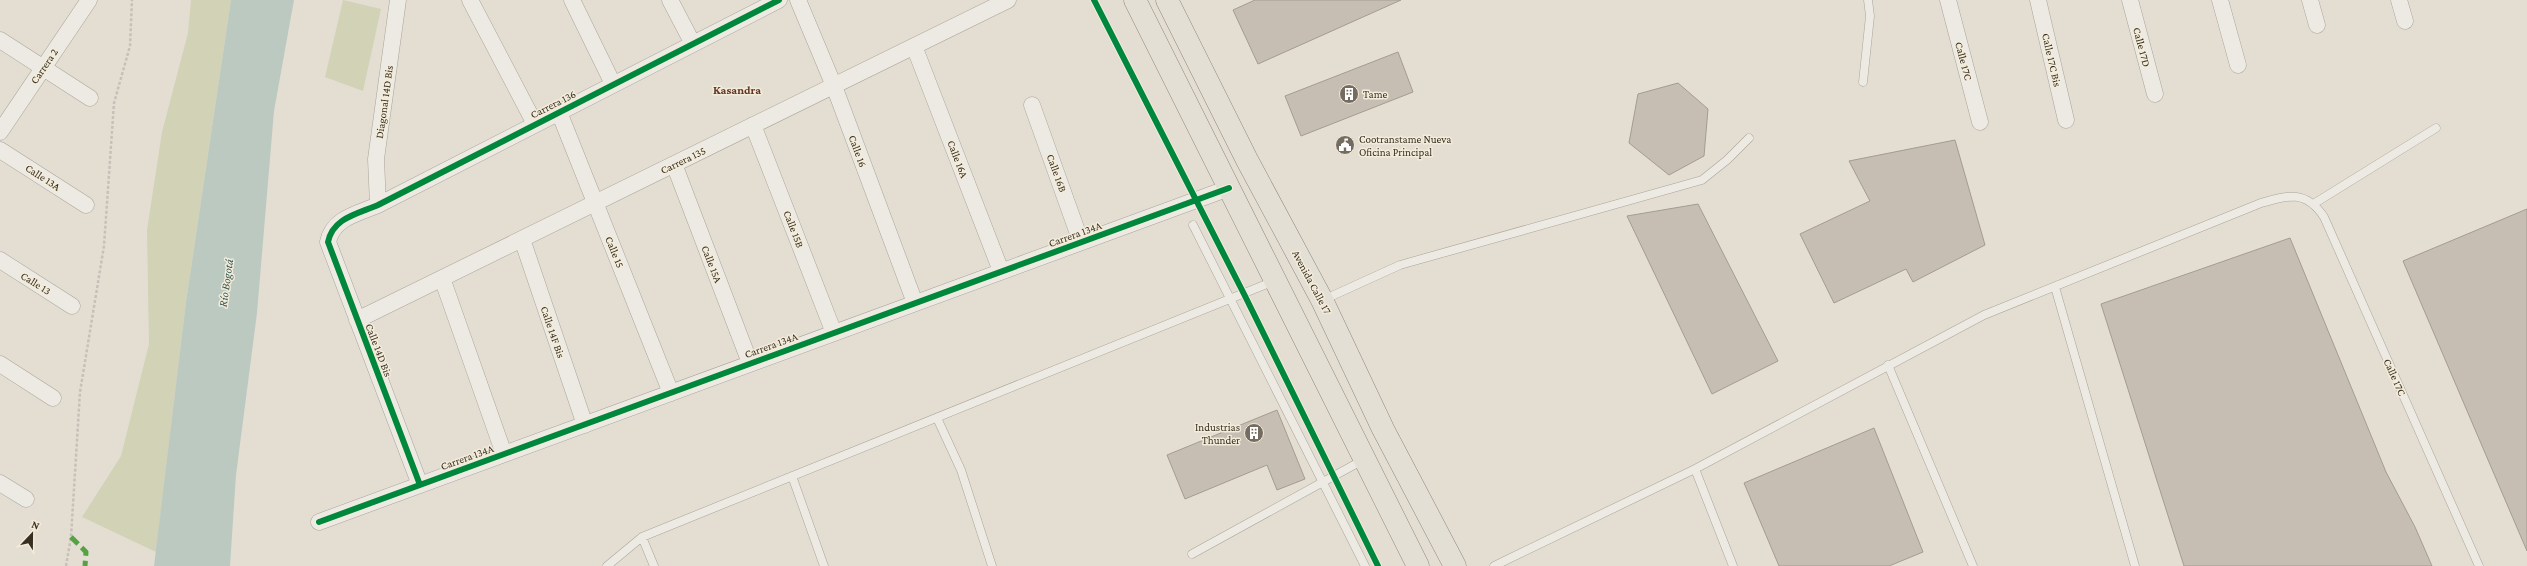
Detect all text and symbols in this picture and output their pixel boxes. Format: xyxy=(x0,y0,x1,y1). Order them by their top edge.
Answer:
street label: Calle 17D xyxy=(2131,26,2153,68)
street label: Calle 17C Bis xyxy=(2040,32,2064,88)
street label: Calle 17C xyxy=(1953,40,1975,82)
street label: Carrera 2 xyxy=(28,46,60,86)
street label: Diagonal 14D Bis xyxy=(373,65,396,140)
district label: Kasandra xyxy=(713,83,761,97)
building icon: Tame xyxy=(1338,83,1360,105)
street label: Carrera 136 xyxy=(528,87,578,121)
place label: Tame xyxy=(1363,88,1388,100)
street label: Calle 16 xyxy=(847,133,869,169)
place label: Cootranstame Nueva Oficina Principal xyxy=(1359,133,1451,159)
public building icon: Cootranstame Nueva Oficina Principal xyxy=(1334,134,1356,156)
street label: Calle 16A xyxy=(945,138,971,180)
street label: Carrera 135 xyxy=(658,144,708,176)
street label: Calle 16B xyxy=(1045,152,1069,194)
street label: Calle 13A xyxy=(23,161,63,193)
street label: Calle 15B xyxy=(781,209,807,249)
street label: Carrera 134A xyxy=(1047,219,1104,249)
street label: Calle 15 xyxy=(603,234,627,270)
street label: Calle 15A xyxy=(699,244,725,285)
street label: Avenida Calle 17 xyxy=(1290,248,1334,316)
water label: Río Bogotá xyxy=(216,258,236,308)
street label: Calle 13 xyxy=(19,269,53,297)
street label: Calle 14F Bis xyxy=(539,304,567,360)
street label: Calle 14D Bis xyxy=(363,322,395,378)
street label: Carrera 134A xyxy=(743,330,800,360)
street label: Calle 17C xyxy=(2382,357,2409,398)
place label: Industrias Thunder xyxy=(1195,421,1240,446)
building icon: Industrias Thunder xyxy=(1243,422,1265,444)
street label: Carrera 134A xyxy=(439,442,496,472)
north arrow xyxy=(12,514,52,554)
text: N xyxy=(30,518,42,532)

